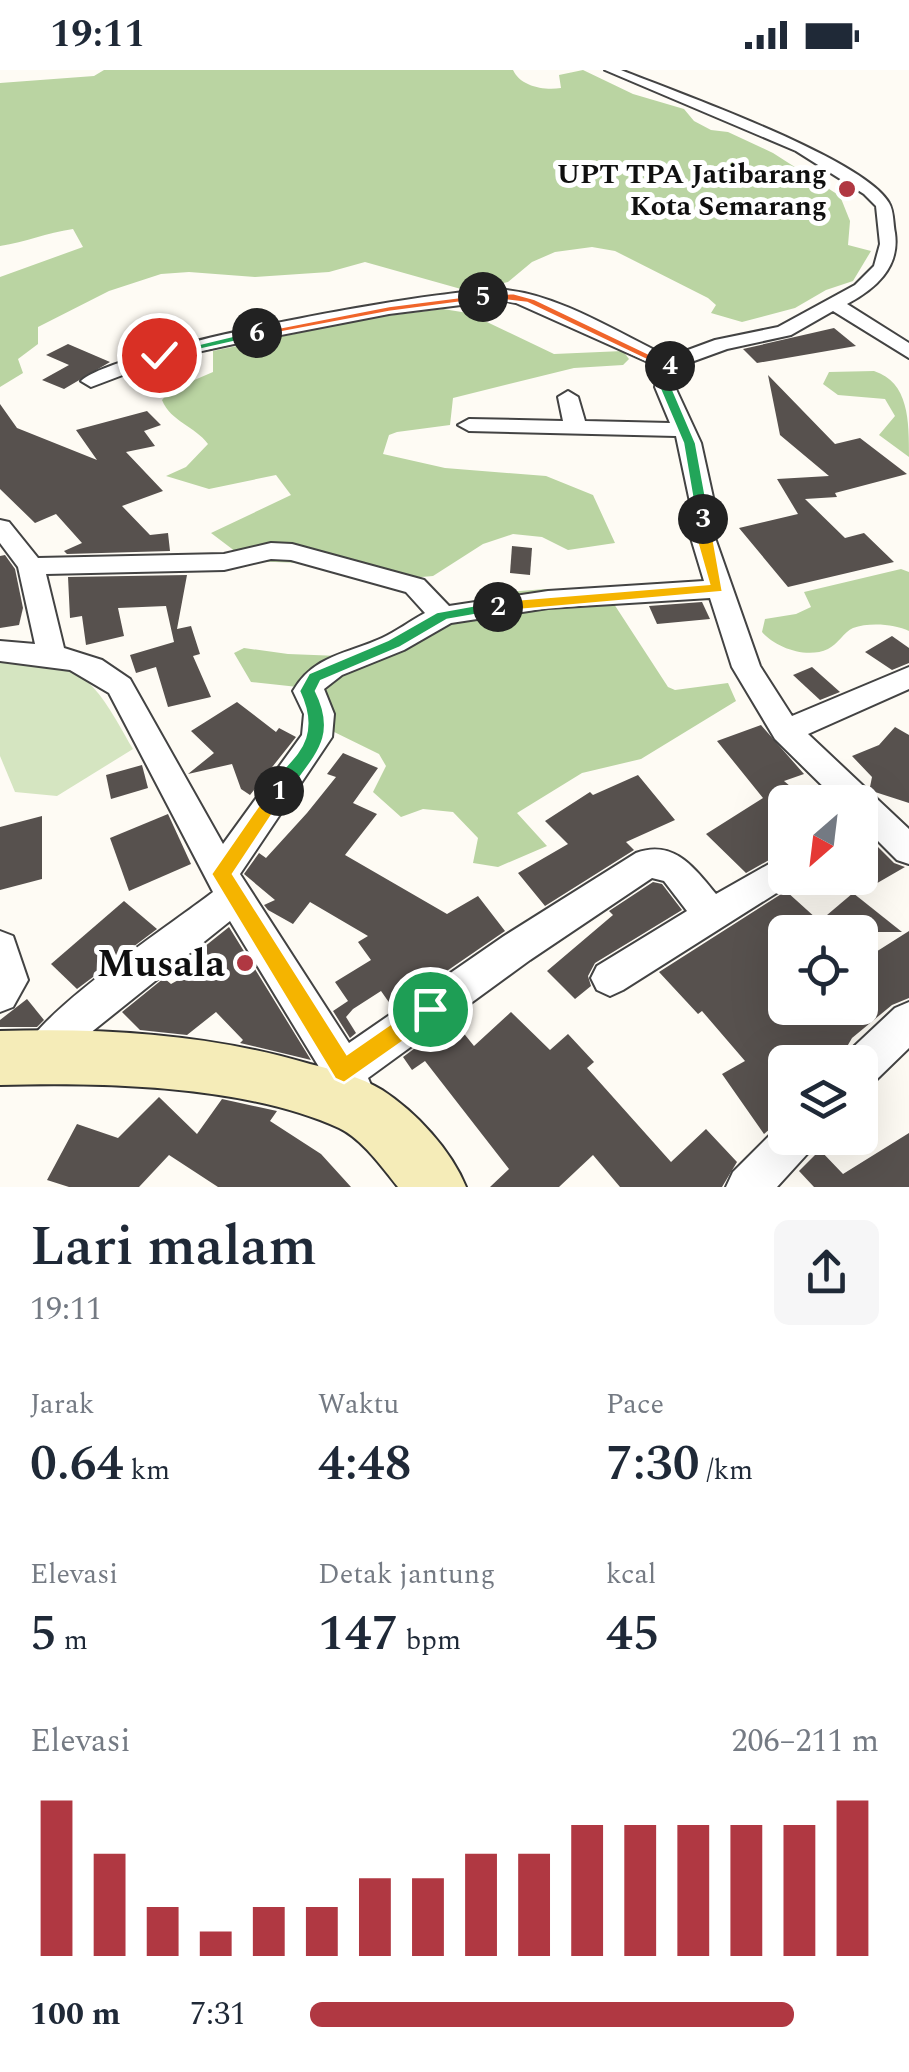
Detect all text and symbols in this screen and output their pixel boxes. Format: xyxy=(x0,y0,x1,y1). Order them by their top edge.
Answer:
text: 19:11 xyxy=(50,6,145,64)
place label: UPT TPA Jatibarang Kota Semarang xyxy=(557,153,827,228)
marker: UPT TPA Jatibarang Kota Semarang xyxy=(836,178,858,200)
pin: 5 xyxy=(458,272,508,322)
text: 5 xyxy=(475,275,491,318)
pin: 6 xyxy=(232,308,282,358)
text: 6 xyxy=(249,311,265,354)
pin xyxy=(117,313,202,398)
icon: check xyxy=(132,328,187,383)
pin: 4 xyxy=(645,341,695,391)
text: 4 xyxy=(662,344,678,387)
pin: 3 xyxy=(678,494,728,544)
text: 3 xyxy=(695,497,711,540)
pin: 2 xyxy=(473,582,523,632)
text: 2 xyxy=(490,585,506,628)
pin: 1 xyxy=(254,766,304,816)
text: 1 xyxy=(271,769,287,812)
north arrow xyxy=(768,785,878,895)
map controls xyxy=(768,785,878,1155)
button: locate xyxy=(768,915,878,1025)
place label: Musala xyxy=(97,936,225,994)
marker: Musala xyxy=(234,952,256,974)
pin xyxy=(388,967,473,1052)
icon: arrive xyxy=(403,982,458,1037)
button: layers xyxy=(768,1045,878,1155)
text: Lari malam xyxy=(30,1206,317,1289)
button: share xyxy=(774,1220,879,1325)
text: 19:11 xyxy=(30,1285,102,1334)
text: Jarak xyxy=(30,1383,94,1426)
text: Waktu xyxy=(318,1383,399,1426)
text: Pace xyxy=(606,1383,664,1426)
text: 0.64 xyxy=(30,1426,123,1502)
text: 4:48 xyxy=(318,1426,411,1502)
text: 7:30 xyxy=(606,1426,699,1502)
text: km xyxy=(123,1449,170,1492)
text: /km xyxy=(699,1449,753,1492)
text: Elevasi xyxy=(30,1553,118,1596)
text: Detak jantung xyxy=(318,1553,495,1596)
text: kcal xyxy=(606,1553,656,1596)
text: 5 xyxy=(30,1596,57,1672)
text: 147 xyxy=(318,1596,398,1672)
text: 45 xyxy=(606,1596,660,1672)
text: m xyxy=(57,1619,88,1662)
text: bpm xyxy=(398,1619,461,1662)
text: Elevasi xyxy=(30,1717,131,1766)
text: 206–211 m xyxy=(731,1717,879,1766)
text: 100 m xyxy=(30,1990,121,2039)
text: 7:31 xyxy=(190,1990,246,2039)

